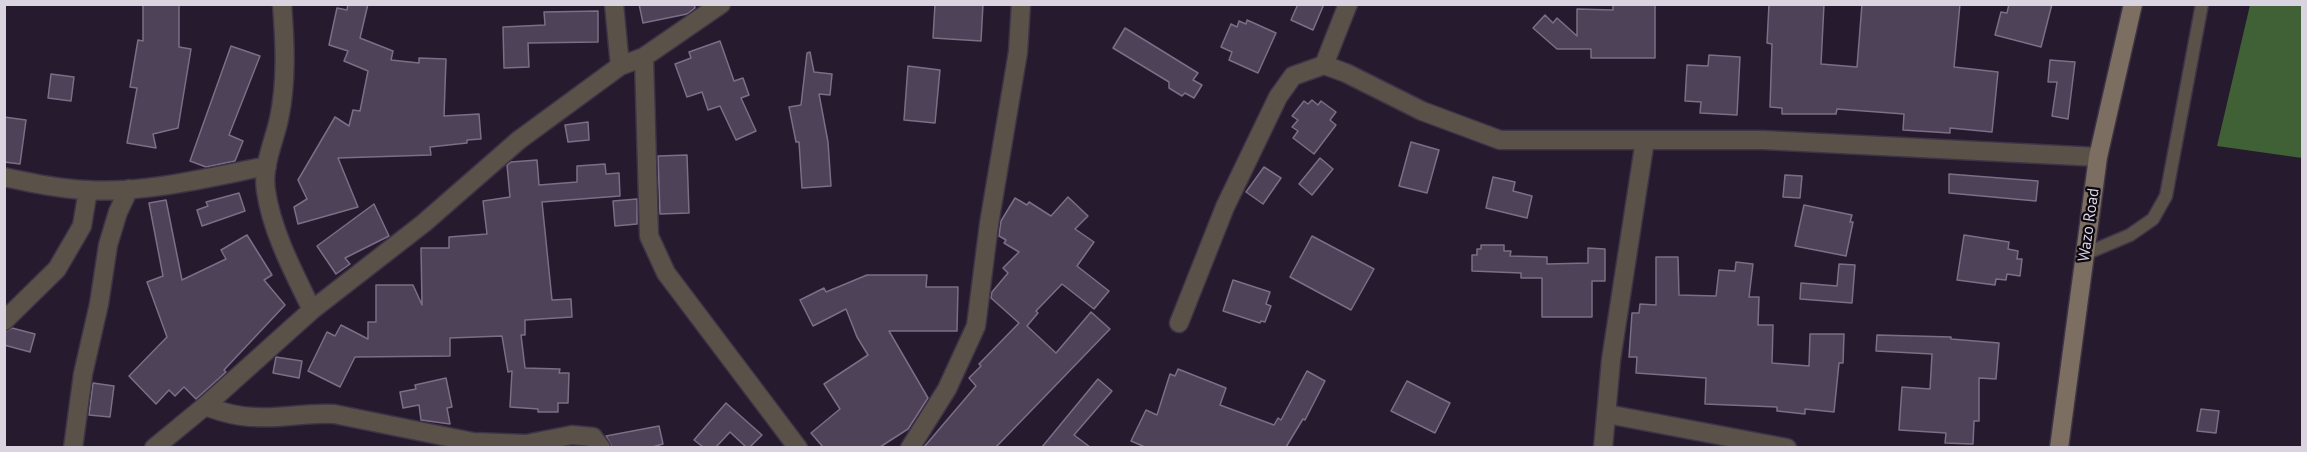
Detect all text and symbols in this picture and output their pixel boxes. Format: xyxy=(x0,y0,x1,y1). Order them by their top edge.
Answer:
street label: Wazo Road xyxy=(2074,187,2104,263)

